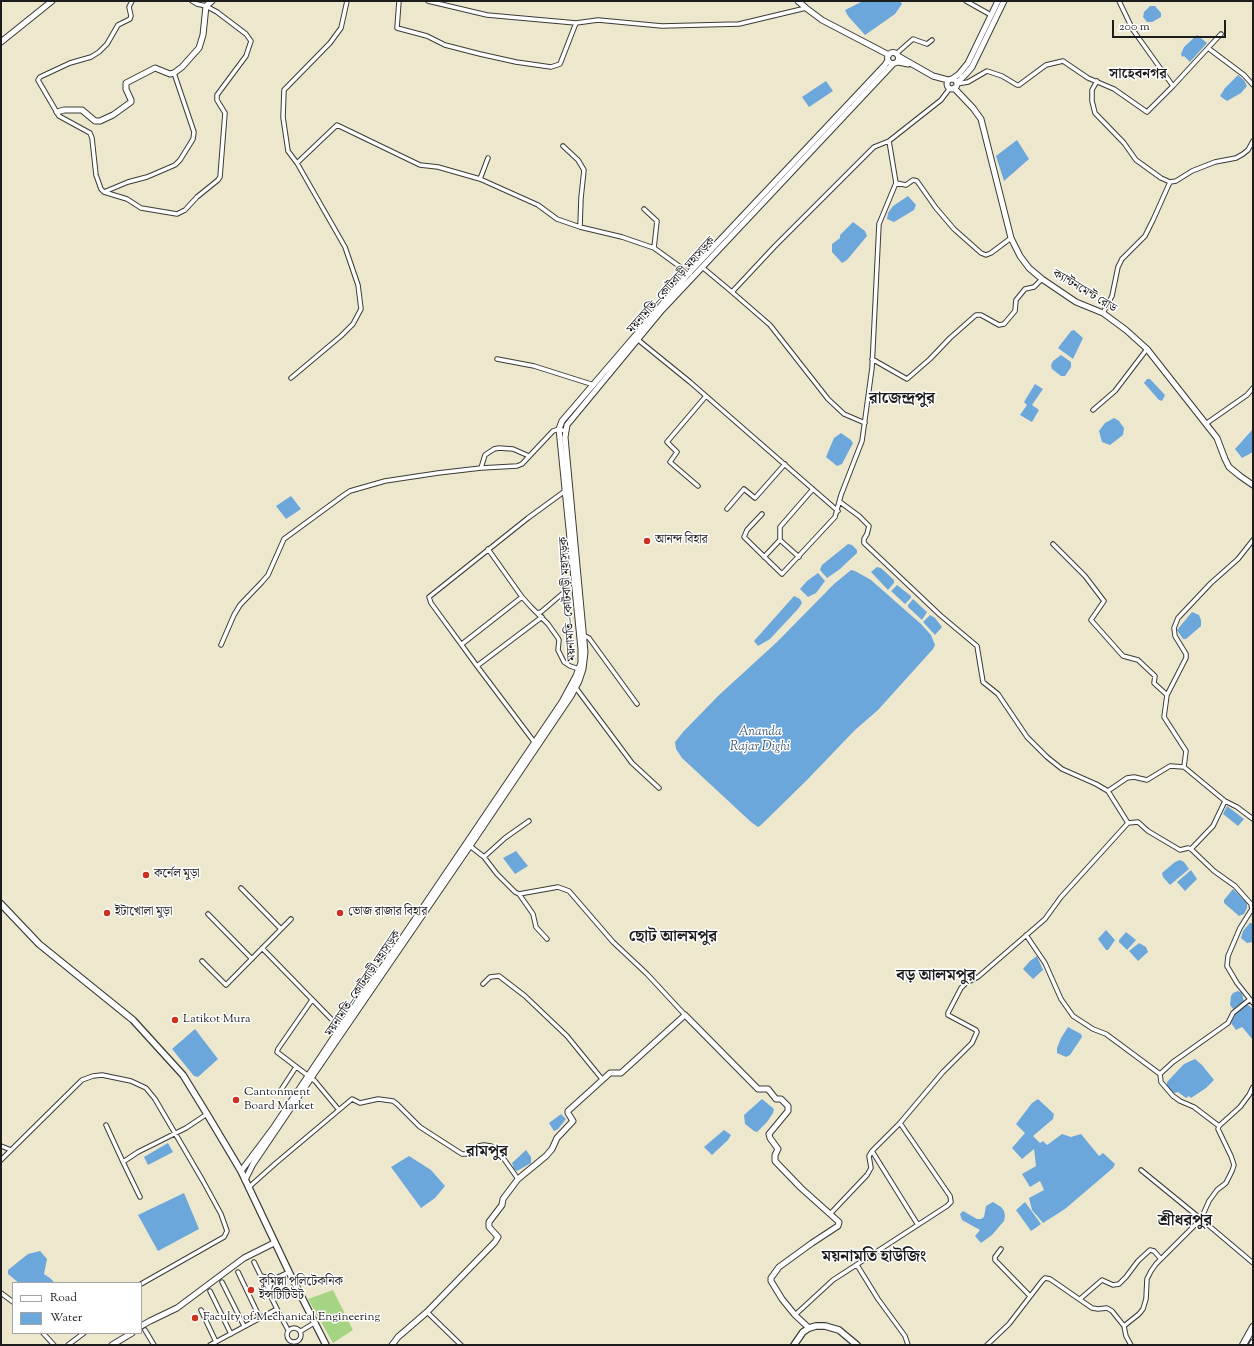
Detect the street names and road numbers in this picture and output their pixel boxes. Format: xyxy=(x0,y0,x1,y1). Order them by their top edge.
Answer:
street label: ময়নামতি–কোটবাড়ী মহাসড়ক xyxy=(625,235,719,337)
street label: ক্যান্টনমেন্ট রোড xyxy=(1049,267,1119,317)
street label: ময়নামতি–কোটবাড়ী মহাসড়ক xyxy=(557,536,581,662)
street label: ময়নামতি–কোটবাড়ী মহাসড়ক xyxy=(323,928,405,1040)

